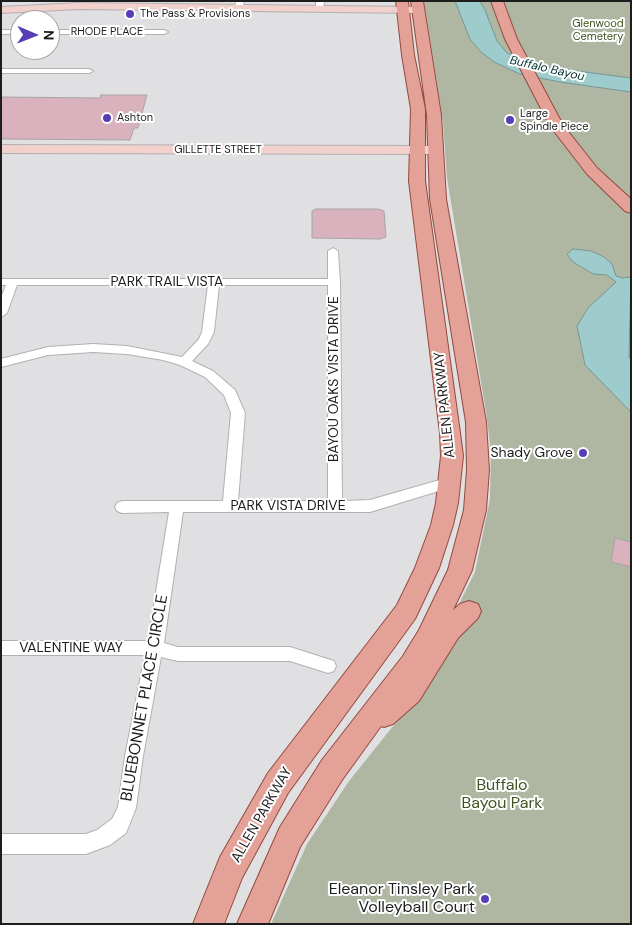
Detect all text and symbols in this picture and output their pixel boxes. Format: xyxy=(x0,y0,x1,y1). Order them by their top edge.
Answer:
place label: The Pass & Provisions xyxy=(140,7,250,21)
marker: The Pass & Provisions xyxy=(124,8,136,20)
north arrow xyxy=(10,10,60,60)
park label: Glenwood Cemetery xyxy=(572,17,624,43)
street label: RHODE PLACE xyxy=(71,25,143,39)
text: N xyxy=(40,30,58,41)
water label: Buffalo Bayou xyxy=(508,53,586,85)
place label: Large Spindle Piece xyxy=(520,107,589,133)
place label: Ashton xyxy=(117,111,153,125)
marker: Ashton xyxy=(101,112,113,124)
marker: Large Spindle Piece xyxy=(504,114,516,126)
street label: GILLETTE STREET xyxy=(174,143,262,157)
street label: PARK TRAIL VISTA xyxy=(111,274,223,290)
street label: BAYOU OAKS VISTA DRIVE xyxy=(326,296,342,462)
street label: ALLEN PARKWAY xyxy=(431,351,459,459)
place label: Shady Grove xyxy=(490,445,573,461)
marker: Shady Grove xyxy=(577,447,589,459)
street label: PARK VISTA DRIVE xyxy=(230,498,346,514)
street label: BLUEBONNET PLACE CIRCLE xyxy=(117,593,173,803)
street label: VALENTINE WAY xyxy=(19,640,123,656)
street label: ALLEN PARKWAY xyxy=(228,764,296,866)
park label: Buffalo Bayou Park xyxy=(462,776,542,814)
place label: Eleanor Tinsley Park Volleyball Court xyxy=(329,880,475,918)
marker: Eleanor Tinsley Park Volleyball Court xyxy=(479,893,491,905)

